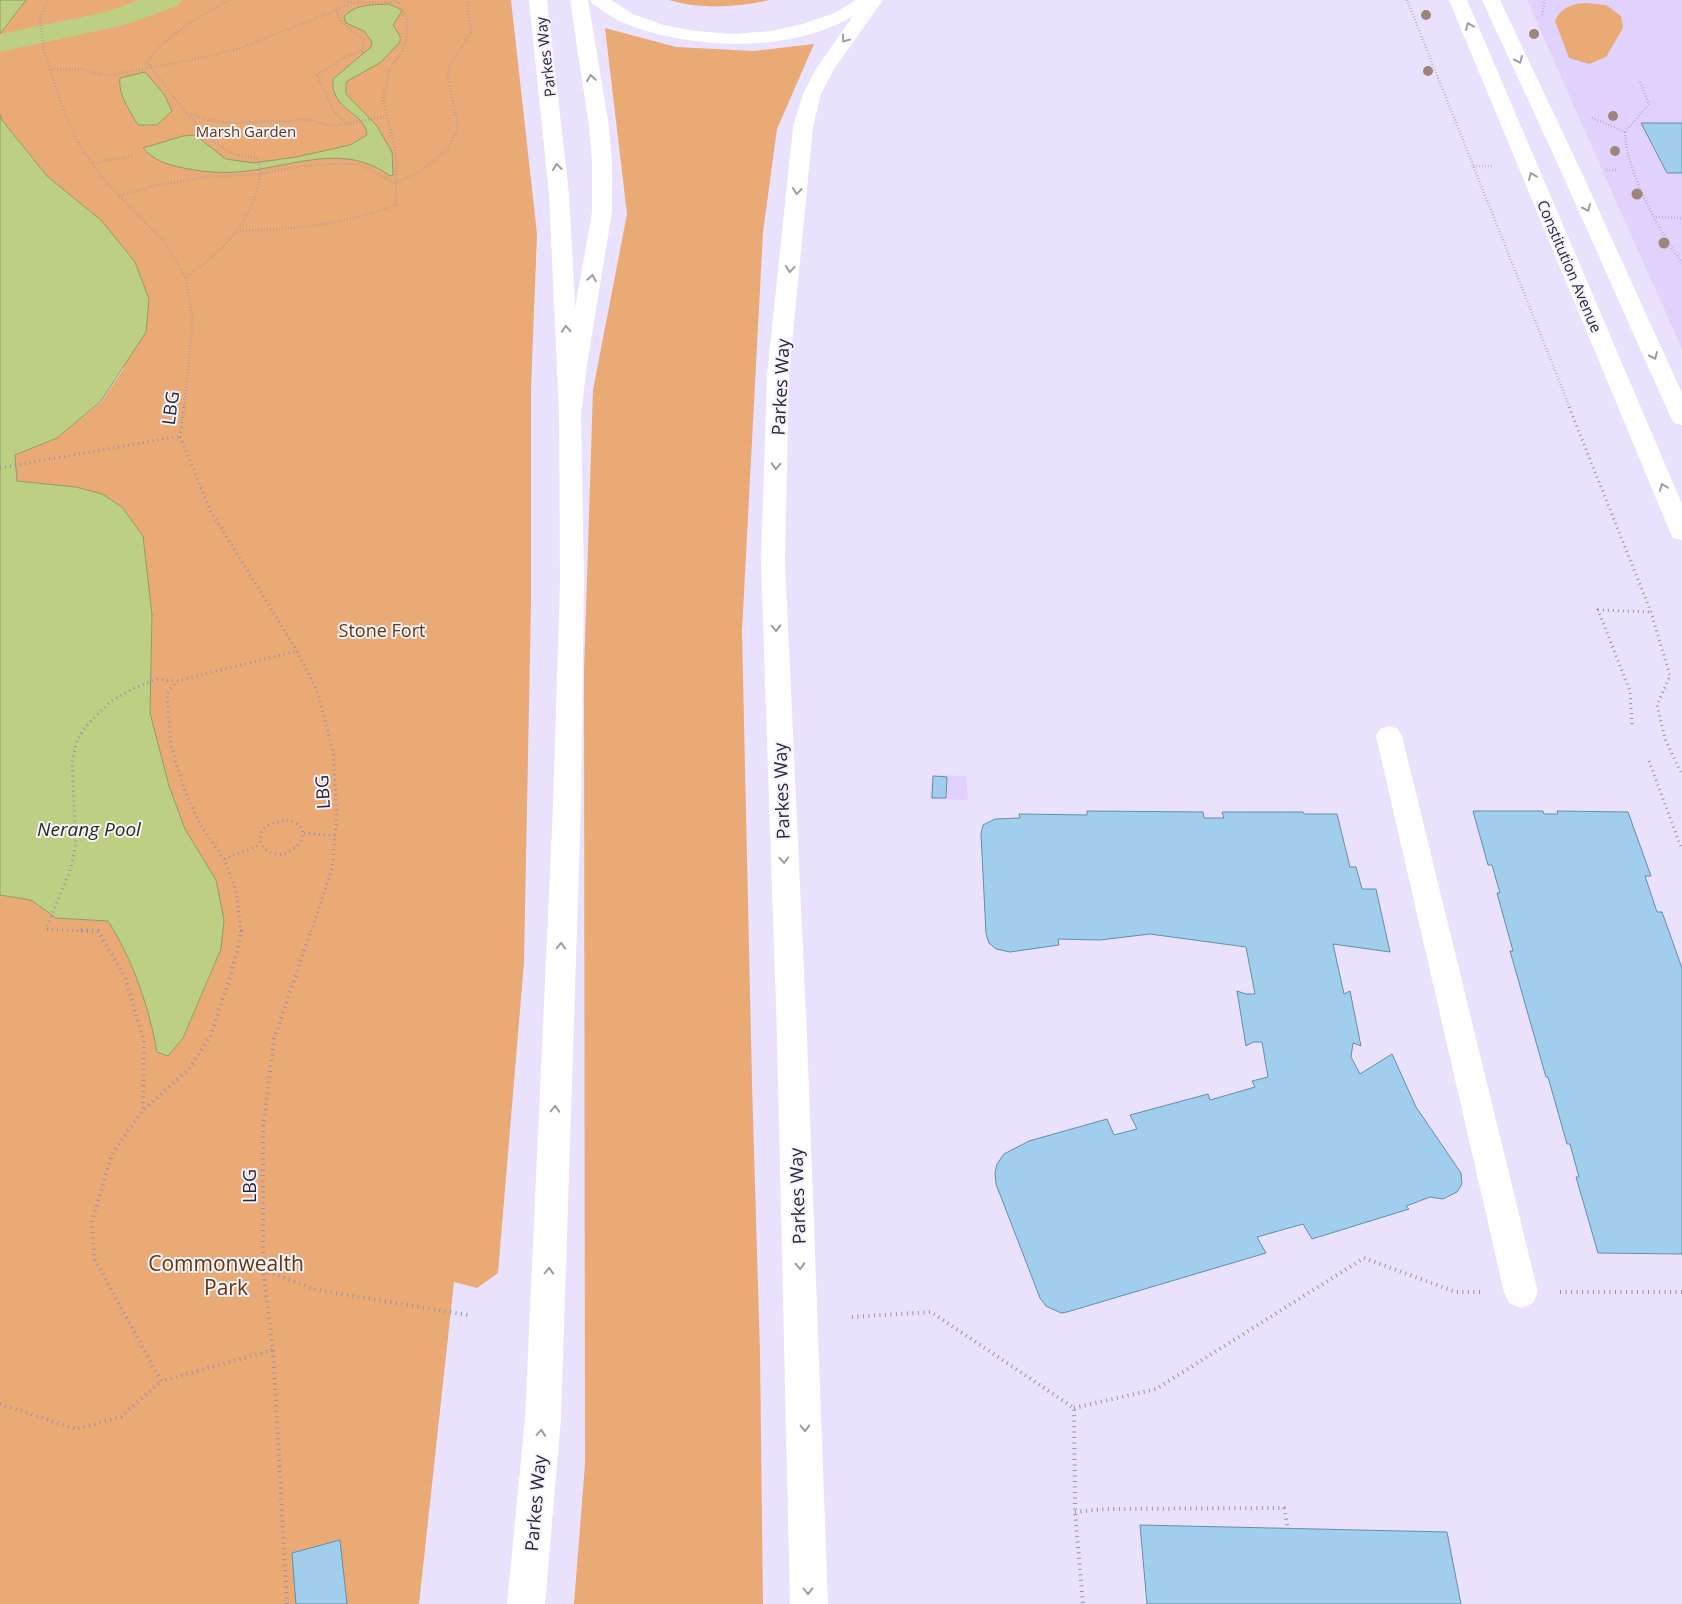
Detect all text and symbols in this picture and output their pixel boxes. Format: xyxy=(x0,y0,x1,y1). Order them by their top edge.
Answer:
street label: Parkes Way xyxy=(530,15,560,98)
one-way arrow xyxy=(1464,22,1475,31)
one-way arrow xyxy=(842,33,851,43)
one-way arrow xyxy=(1512,55,1523,64)
one-way arrow xyxy=(586,74,597,82)
park label: Marsh Garden xyxy=(196,121,296,141)
one-way arrow xyxy=(551,162,562,170)
one-way arrow xyxy=(1527,172,1538,181)
one-way arrow xyxy=(792,187,803,195)
street label: Constitution Avenue xyxy=(1533,197,1607,335)
one-way arrow xyxy=(1581,203,1592,212)
one-way arrow xyxy=(784,265,795,273)
one-way arrow xyxy=(587,274,597,283)
one-way arrow xyxy=(560,325,571,333)
street label: Parkes Way xyxy=(765,337,795,436)
one-way arrow xyxy=(1647,351,1658,360)
street label: LBG xyxy=(156,389,184,427)
one-way arrow xyxy=(771,462,781,470)
one-way arrow xyxy=(1659,483,1669,492)
park label: Stone Fort xyxy=(339,618,425,642)
one-way arrow xyxy=(770,624,781,632)
street label: Parkes Way xyxy=(767,741,795,840)
street label: LBG xyxy=(309,774,335,810)
water label: Nerang Pool xyxy=(37,816,142,842)
one-way arrow xyxy=(779,857,790,865)
one-way arrow xyxy=(556,942,567,950)
one-way arrow xyxy=(550,1104,561,1112)
street label: Parkes Way xyxy=(783,1146,811,1245)
street label: LBG xyxy=(237,1169,261,1203)
park label: Commonwealth Park xyxy=(148,1249,304,1301)
one-way arrow xyxy=(795,1262,805,1270)
one-way arrow xyxy=(543,1267,554,1275)
one-way arrow xyxy=(800,1424,810,1432)
one-way arrow xyxy=(536,1429,547,1437)
street label: Parkes Way xyxy=(519,1453,551,1552)
one-way arrow xyxy=(803,1587,813,1595)

